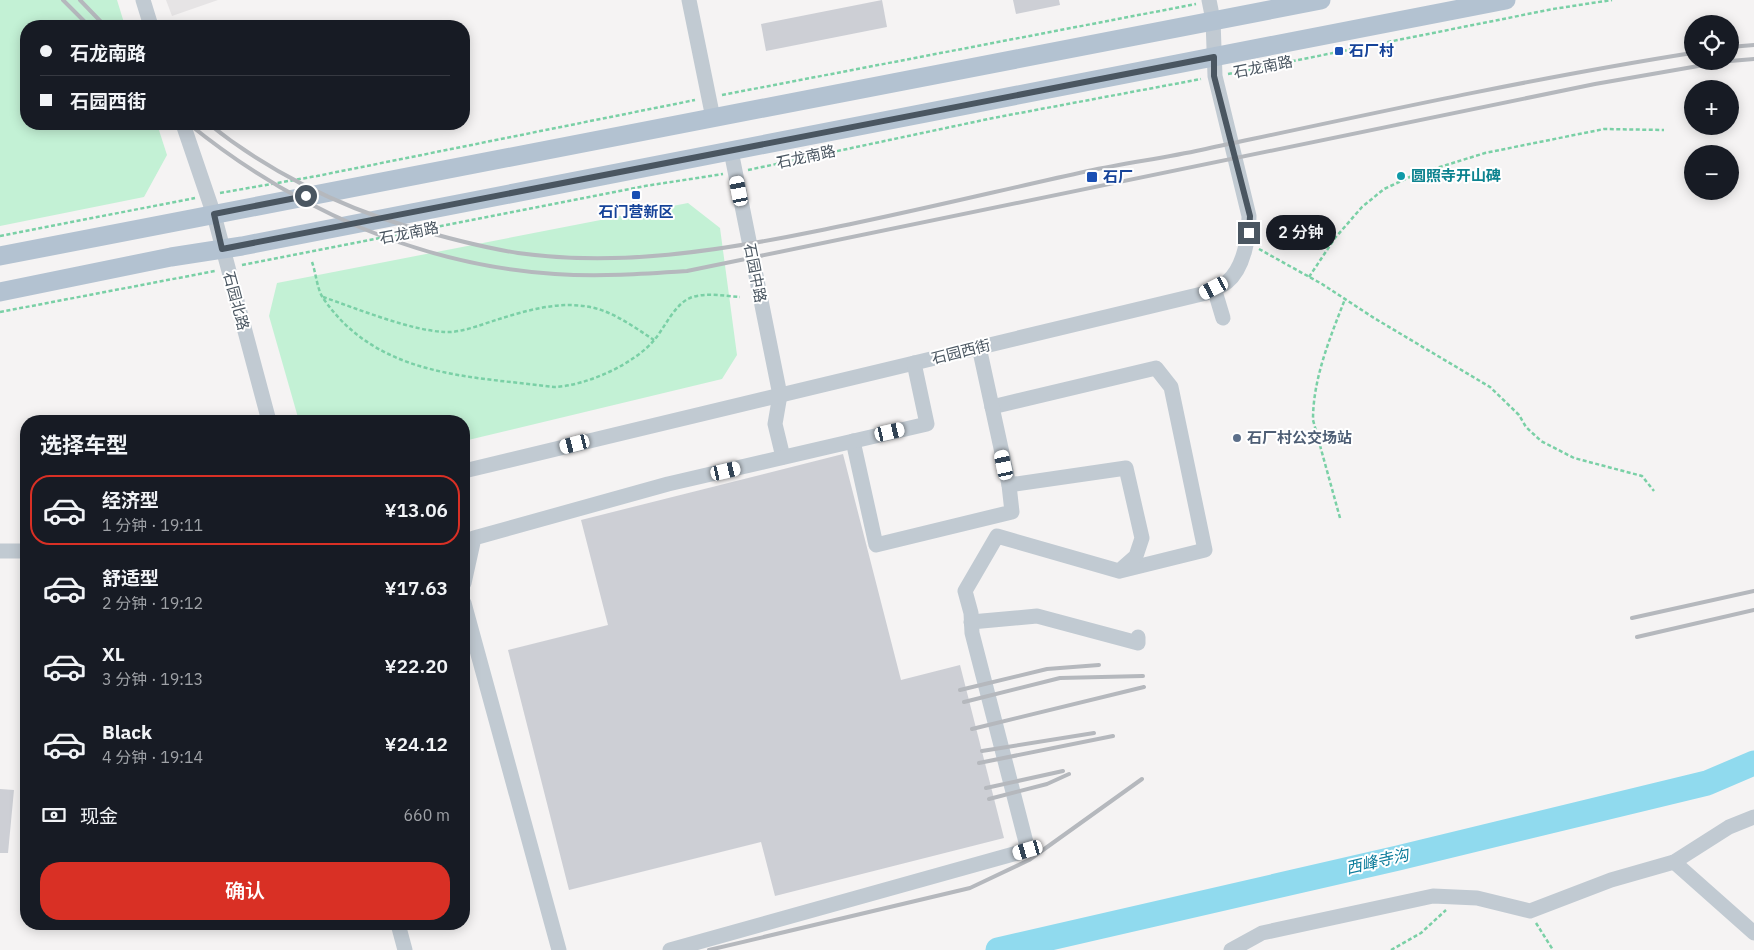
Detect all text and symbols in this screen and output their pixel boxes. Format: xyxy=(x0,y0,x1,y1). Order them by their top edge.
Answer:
map controls xyxy=(1684,15,1739,200)
button: locate xyxy=(1684,15,1739,70)
text: 石龙南路 xyxy=(70,41,146,65)
place label: 石厂村 xyxy=(1349,41,1394,60)
marker: 石厂村 xyxy=(1333,45,1345,57)
street label: 石龙南路 xyxy=(1232,51,1294,82)
button: + xyxy=(1684,80,1739,135)
text: 石园西街 xyxy=(70,89,146,113)
street label: 石龙南路 xyxy=(775,141,837,172)
button: − xyxy=(1684,145,1739,200)
place label: 圆照寺开山碑 xyxy=(1411,166,1501,185)
place label: 石厂 xyxy=(1103,167,1133,186)
marker: 石厂 xyxy=(1085,170,1099,184)
marker: 圆照寺开山碑 xyxy=(1395,170,1407,182)
car xyxy=(728,175,749,207)
route start xyxy=(295,185,317,207)
marker: 石门营新区 xyxy=(630,189,642,201)
place label: 石门营新区 xyxy=(598,202,674,221)
callout: 2 分钟 xyxy=(1266,216,1336,250)
street label: 石龙南路 xyxy=(378,217,440,248)
route end xyxy=(1238,222,1260,244)
text: 2 分钟 xyxy=(1278,222,1324,242)
street label: 石园中路 xyxy=(740,242,771,304)
street label: 石园北路 xyxy=(220,269,253,332)
car xyxy=(1197,275,1230,301)
street label: 石园西街 xyxy=(929,335,992,368)
car xyxy=(873,421,906,443)
place label: 石厂村公交场站 xyxy=(1247,428,1352,447)
text: 选择车型 xyxy=(40,430,128,459)
marker: 石厂村公交场站 xyxy=(1231,432,1243,444)
car xyxy=(558,433,591,455)
car xyxy=(993,449,1014,481)
car xyxy=(709,460,742,482)
icon: car xyxy=(42,488,87,533)
text: 经济型 xyxy=(102,488,159,512)
text: ¥13.06 xyxy=(385,498,448,522)
text: 1 分钟 · 19:11 xyxy=(102,515,203,535)
icon: car xyxy=(42,566,87,611)
text: 舒适型 xyxy=(102,566,159,590)
text: ¥17.63 xyxy=(385,576,448,600)
text: 2 分钟 · 19:12 xyxy=(102,593,203,613)
text: XL xyxy=(102,642,125,666)
icon: car xyxy=(42,644,87,689)
text: ¥22.20 xyxy=(385,654,448,678)
text: 3 分钟 · 19:13 xyxy=(102,669,203,689)
text: Black xyxy=(102,720,152,744)
icon: car xyxy=(42,722,87,767)
text: ¥24.12 xyxy=(385,732,448,756)
text: 4 分钟 · 19:14 xyxy=(102,747,203,767)
icon: cash xyxy=(40,801,68,829)
text: 现金 xyxy=(80,804,118,828)
text: 660 m xyxy=(403,805,450,825)
car xyxy=(1011,839,1044,861)
water label: 西峰寺沟 xyxy=(1344,844,1412,878)
button: 确认 xyxy=(40,862,450,920)

